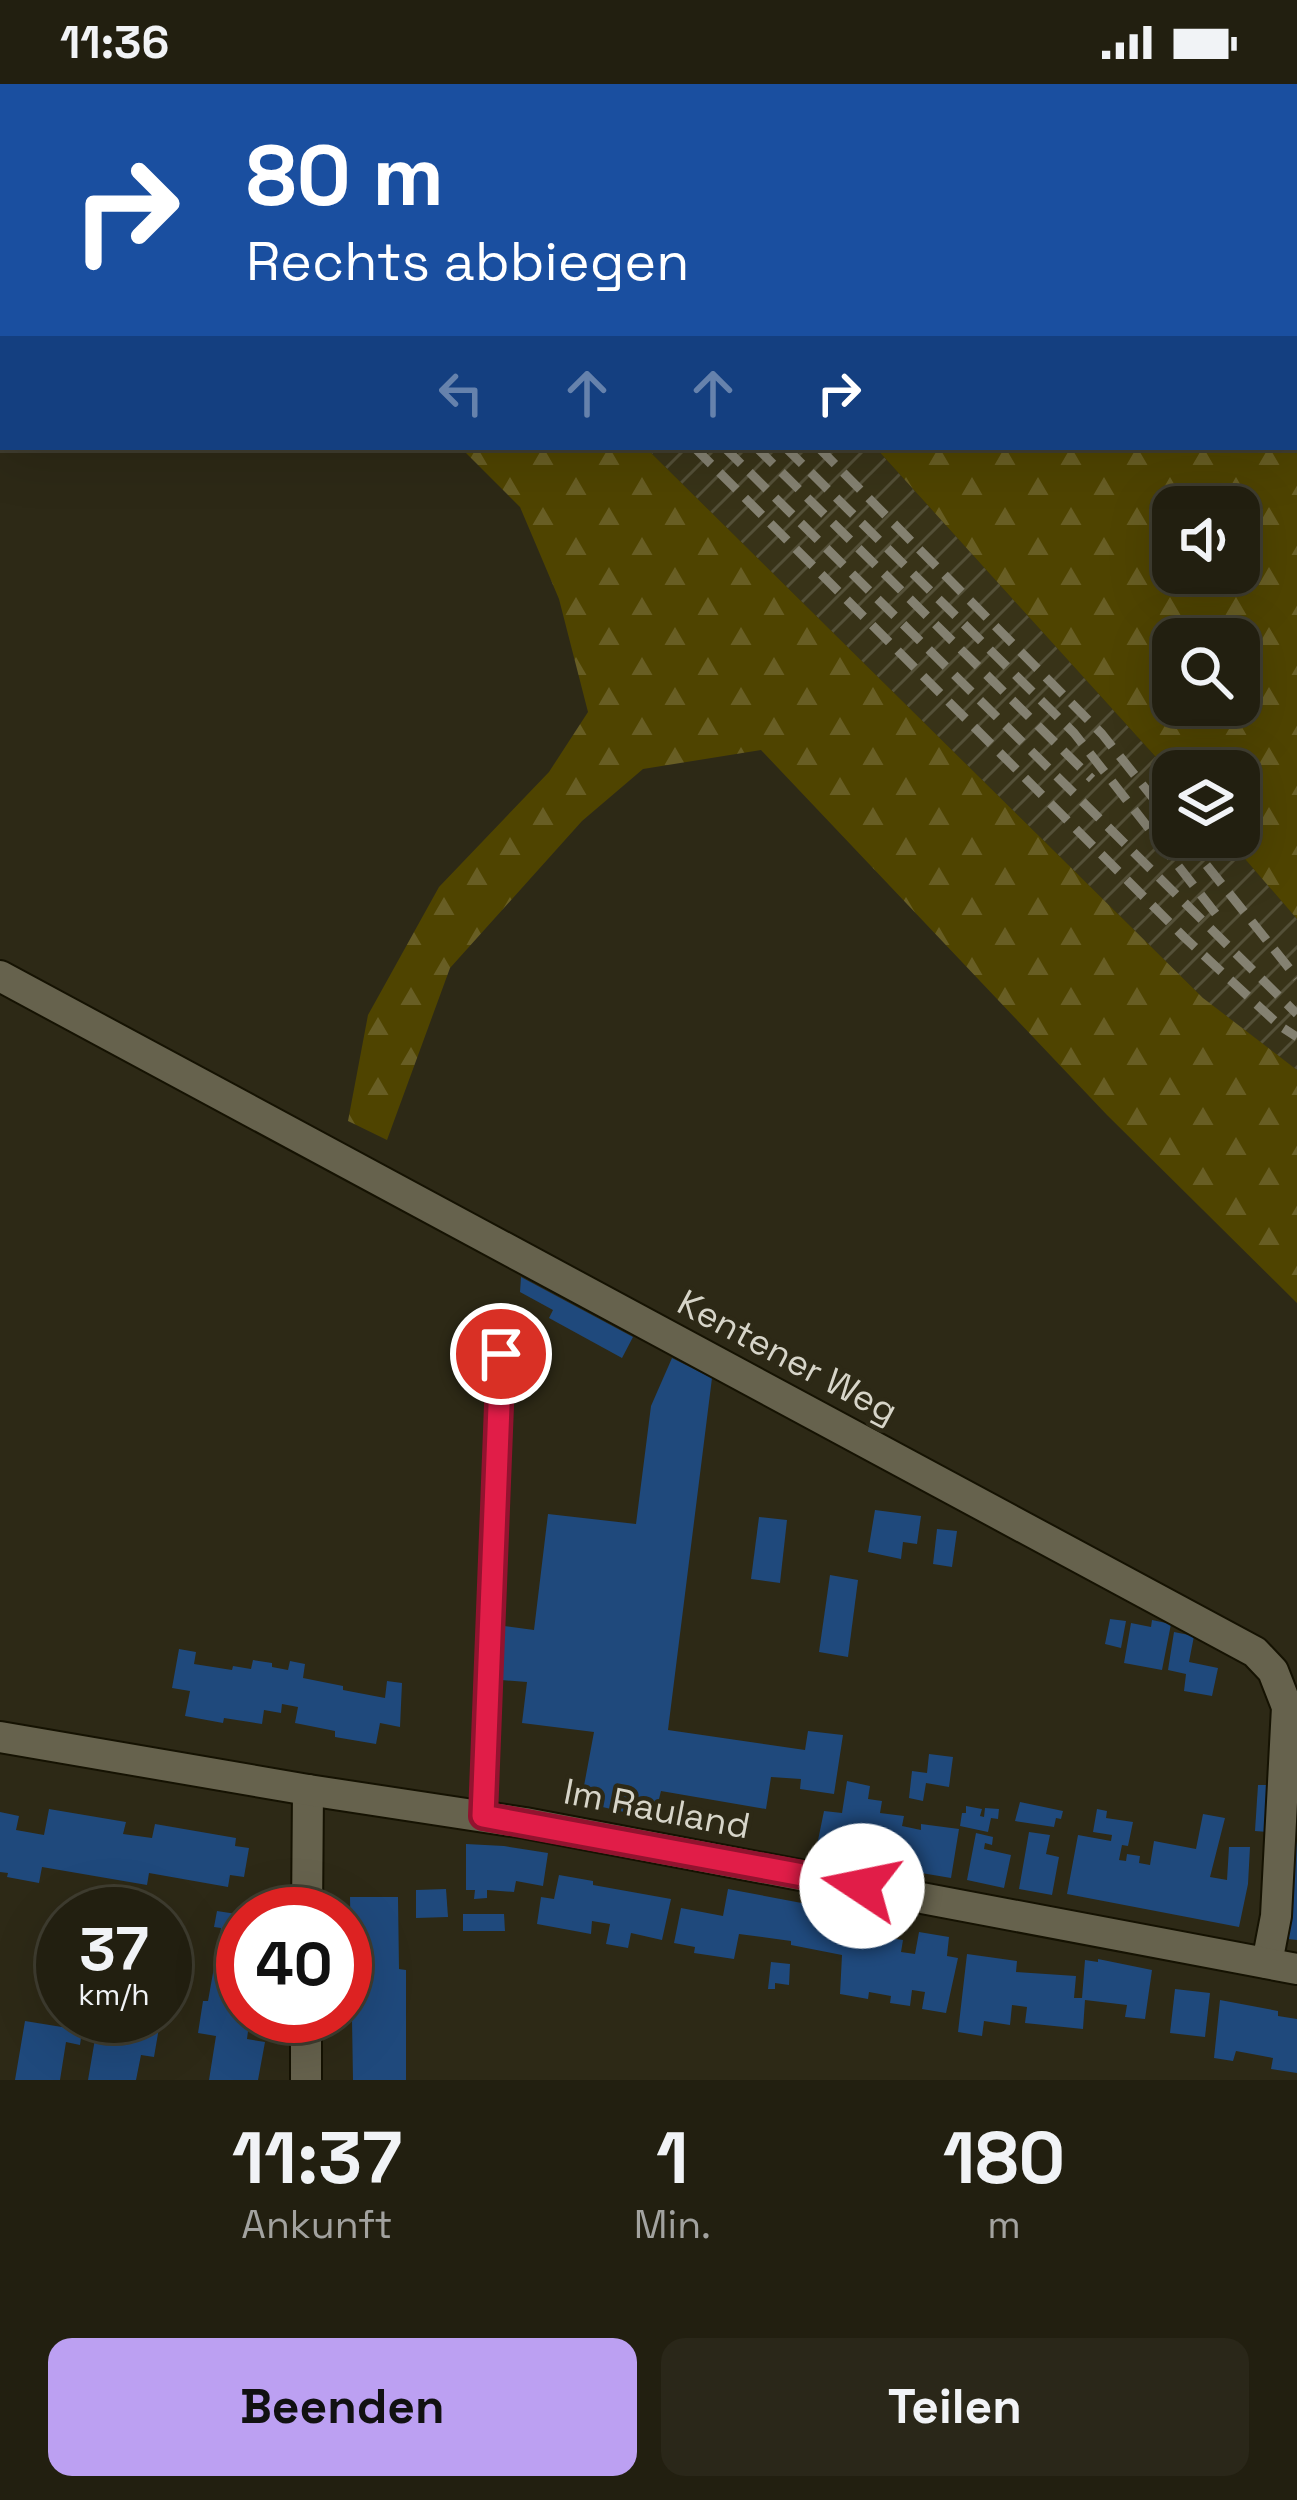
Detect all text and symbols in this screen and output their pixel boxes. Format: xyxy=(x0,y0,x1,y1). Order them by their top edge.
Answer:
text: 11:36 xyxy=(60,14,169,71)
text: 80 m xyxy=(246,122,444,230)
icon: right xyxy=(48,132,204,288)
text: Rechts abbiegen xyxy=(246,227,689,296)
icon: left xyxy=(428,360,494,426)
icon: ahead xyxy=(554,360,620,426)
icon: ahead xyxy=(680,360,746,426)
icon: right xyxy=(806,360,872,426)
map controls xyxy=(1152,486,1260,858)
button: sound xyxy=(1152,486,1260,594)
button: search xyxy=(1152,618,1260,726)
button: layers xyxy=(1152,750,1260,858)
street label: Kentener Weg xyxy=(670,1280,905,1434)
pin xyxy=(450,1303,552,1405)
icon: arrive xyxy=(468,1321,534,1387)
street label: Im Rauland xyxy=(560,1768,754,1850)
position arrow xyxy=(799,1823,925,1949)
speed limit sign: 40 xyxy=(216,1887,372,2043)
text: 37 xyxy=(79,1911,149,1988)
text: km/h xyxy=(78,1975,150,2014)
text: 11:37 xyxy=(232,2112,402,2204)
text: 1 xyxy=(656,2112,689,2204)
text: 180 xyxy=(943,2112,1065,2204)
text: Ankunft xyxy=(241,2200,393,2249)
text: Min. xyxy=(634,2200,711,2249)
text: m xyxy=(987,2200,1021,2249)
button: Beenden xyxy=(48,2338,637,2476)
button: Teilen xyxy=(661,2338,1249,2476)

